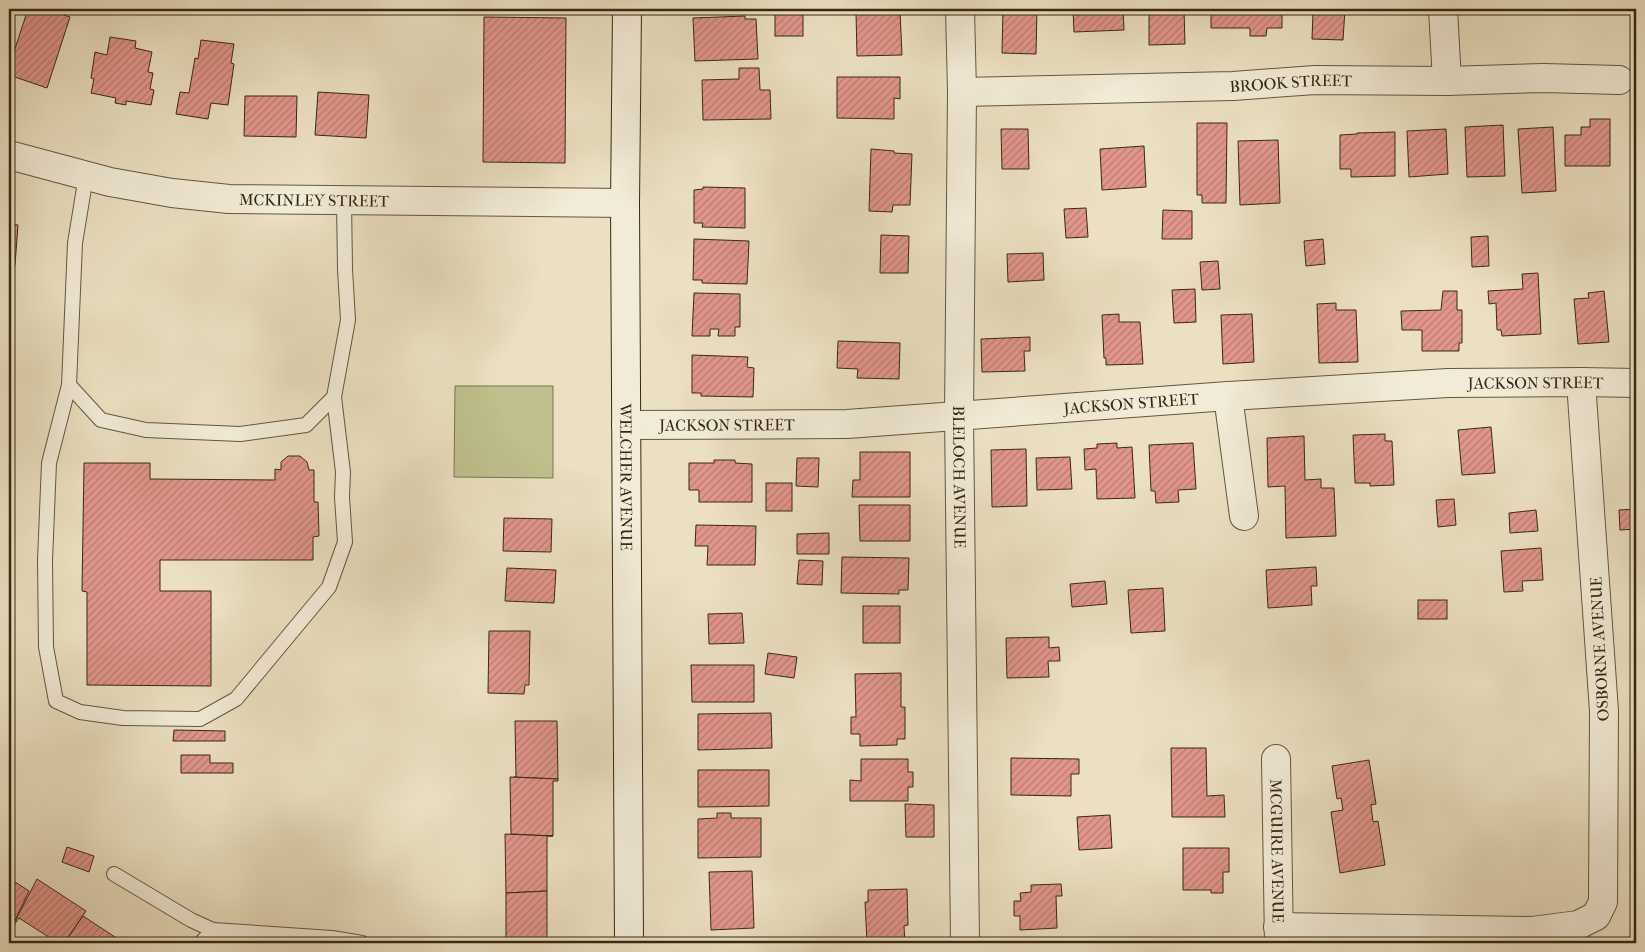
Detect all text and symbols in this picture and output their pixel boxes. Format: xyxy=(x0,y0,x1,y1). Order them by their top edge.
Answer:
street label: BROOK STREET xyxy=(1229,71,1352,96)
street label: MCKINLEY STREET xyxy=(239,190,389,211)
street label: JACKSON STREET xyxy=(1466,373,1604,393)
street label: JACKSON STREET xyxy=(1061,389,1200,418)
street label: WELCHER AVENUE xyxy=(616,402,636,551)
street label: BLELOCH AVENUE xyxy=(949,405,970,549)
street label: JACKSON STREET xyxy=(657,415,795,435)
street label: OSBORNE AVENUE xyxy=(1586,576,1613,722)
street label: MCGUIRE AVENUE xyxy=(1266,779,1288,923)

